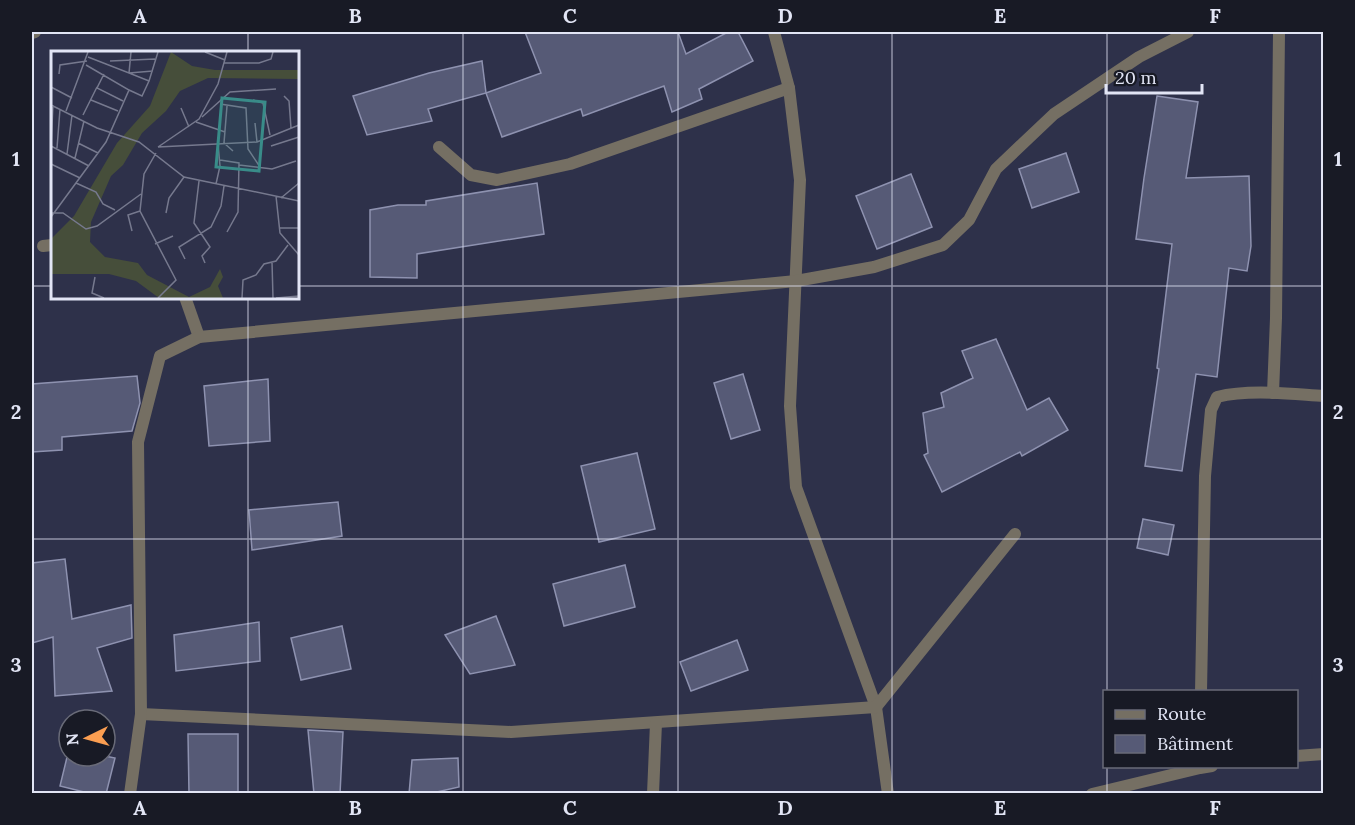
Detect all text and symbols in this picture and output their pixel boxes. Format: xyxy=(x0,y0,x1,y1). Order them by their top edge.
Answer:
text: A xyxy=(133,3,147,28)
text: B xyxy=(348,3,362,28)
text: C xyxy=(563,3,577,28)
text: D xyxy=(777,3,793,28)
text: E xyxy=(994,3,1006,28)
text: F xyxy=(1209,3,1221,28)
inset map xyxy=(51,51,298,298)
scale bar xyxy=(1106,57,1202,95)
text: 20 m xyxy=(1115,66,1157,89)
text: 1 xyxy=(12,146,20,171)
text: 1 xyxy=(1334,146,1342,171)
text: 2 xyxy=(11,399,21,424)
text: 2 xyxy=(1333,399,1343,424)
text: 3 xyxy=(10,652,22,677)
text: 3 xyxy=(1332,652,1344,677)
legend xyxy=(1103,690,1298,768)
text: Route xyxy=(1157,702,1206,725)
north arrow xyxy=(57,708,117,768)
text: N xyxy=(62,732,83,746)
text: Bâtiment xyxy=(1157,732,1233,755)
text: A xyxy=(133,795,147,820)
text: B xyxy=(348,795,362,820)
text: C xyxy=(563,795,577,820)
text: D xyxy=(777,795,793,820)
text: E xyxy=(994,795,1006,820)
text: F xyxy=(1209,795,1221,820)

